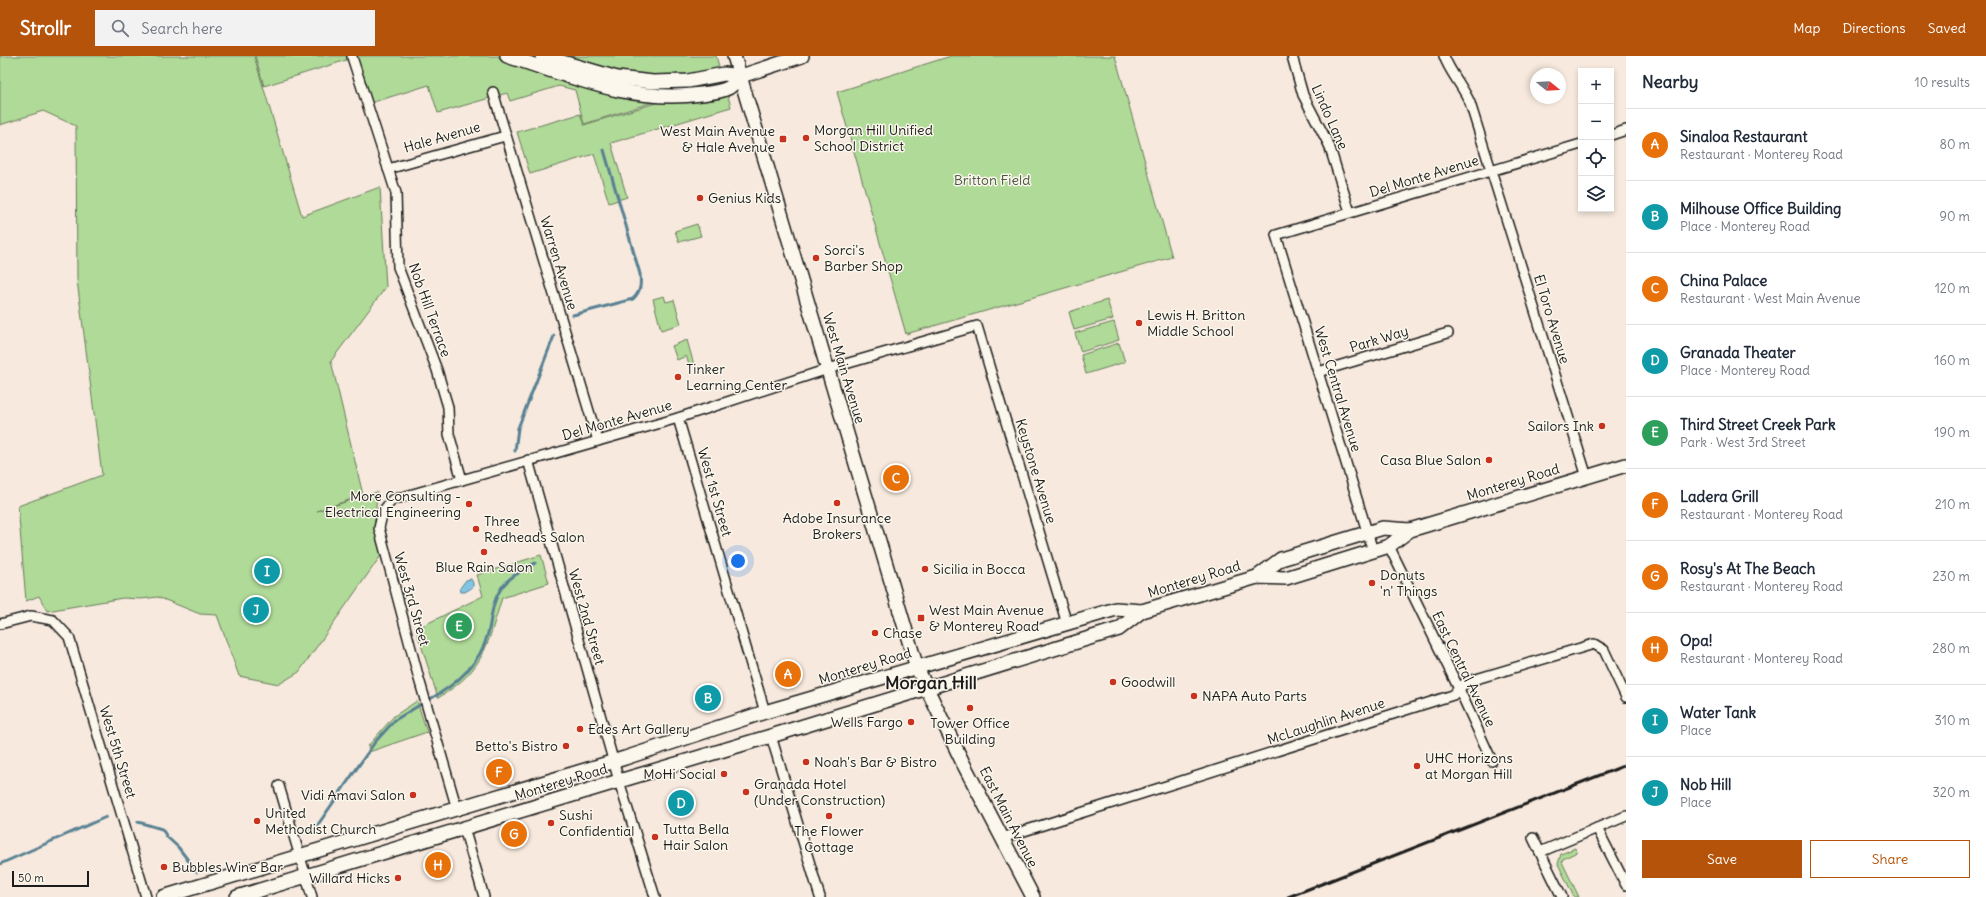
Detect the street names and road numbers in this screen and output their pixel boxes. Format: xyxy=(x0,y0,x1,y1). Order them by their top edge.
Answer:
street label: Lindo Lane xyxy=(1308,82,1352,152)
street label: Hale Avenue xyxy=(402,117,482,157)
street label: Del Monte Avenue xyxy=(1367,151,1481,201)
street label: Warren Avenue xyxy=(536,214,582,312)
street label: Nob Hill Terrace xyxy=(405,261,455,359)
street label: El Toro Avenue xyxy=(1530,272,1574,366)
street label: West Main Avenue xyxy=(819,310,869,426)
street label: Park Way xyxy=(1347,322,1411,356)
street label: West Central Avenue xyxy=(1310,324,1366,454)
street label: Del Monte Avenue xyxy=(560,396,674,444)
street label: Keystone Avenue xyxy=(1012,416,1060,526)
street label: West 1st Street xyxy=(694,446,736,539)
street label: Monterey Road xyxy=(1464,459,1562,505)
street label: West 3rd Street xyxy=(390,550,434,648)
street label: Monterey Road xyxy=(1145,556,1243,602)
street label: West 2nd Street xyxy=(565,567,609,667)
street label: East Central Avenue xyxy=(1428,608,1500,730)
street label: Monterey Road xyxy=(816,643,914,689)
street label: McLaughlin Avenue xyxy=(1265,694,1387,748)
street label: West 5th Street xyxy=(95,704,141,801)
street label: Monterey Road xyxy=(512,759,610,805)
street label: East Main Avenue xyxy=(976,763,1042,871)

